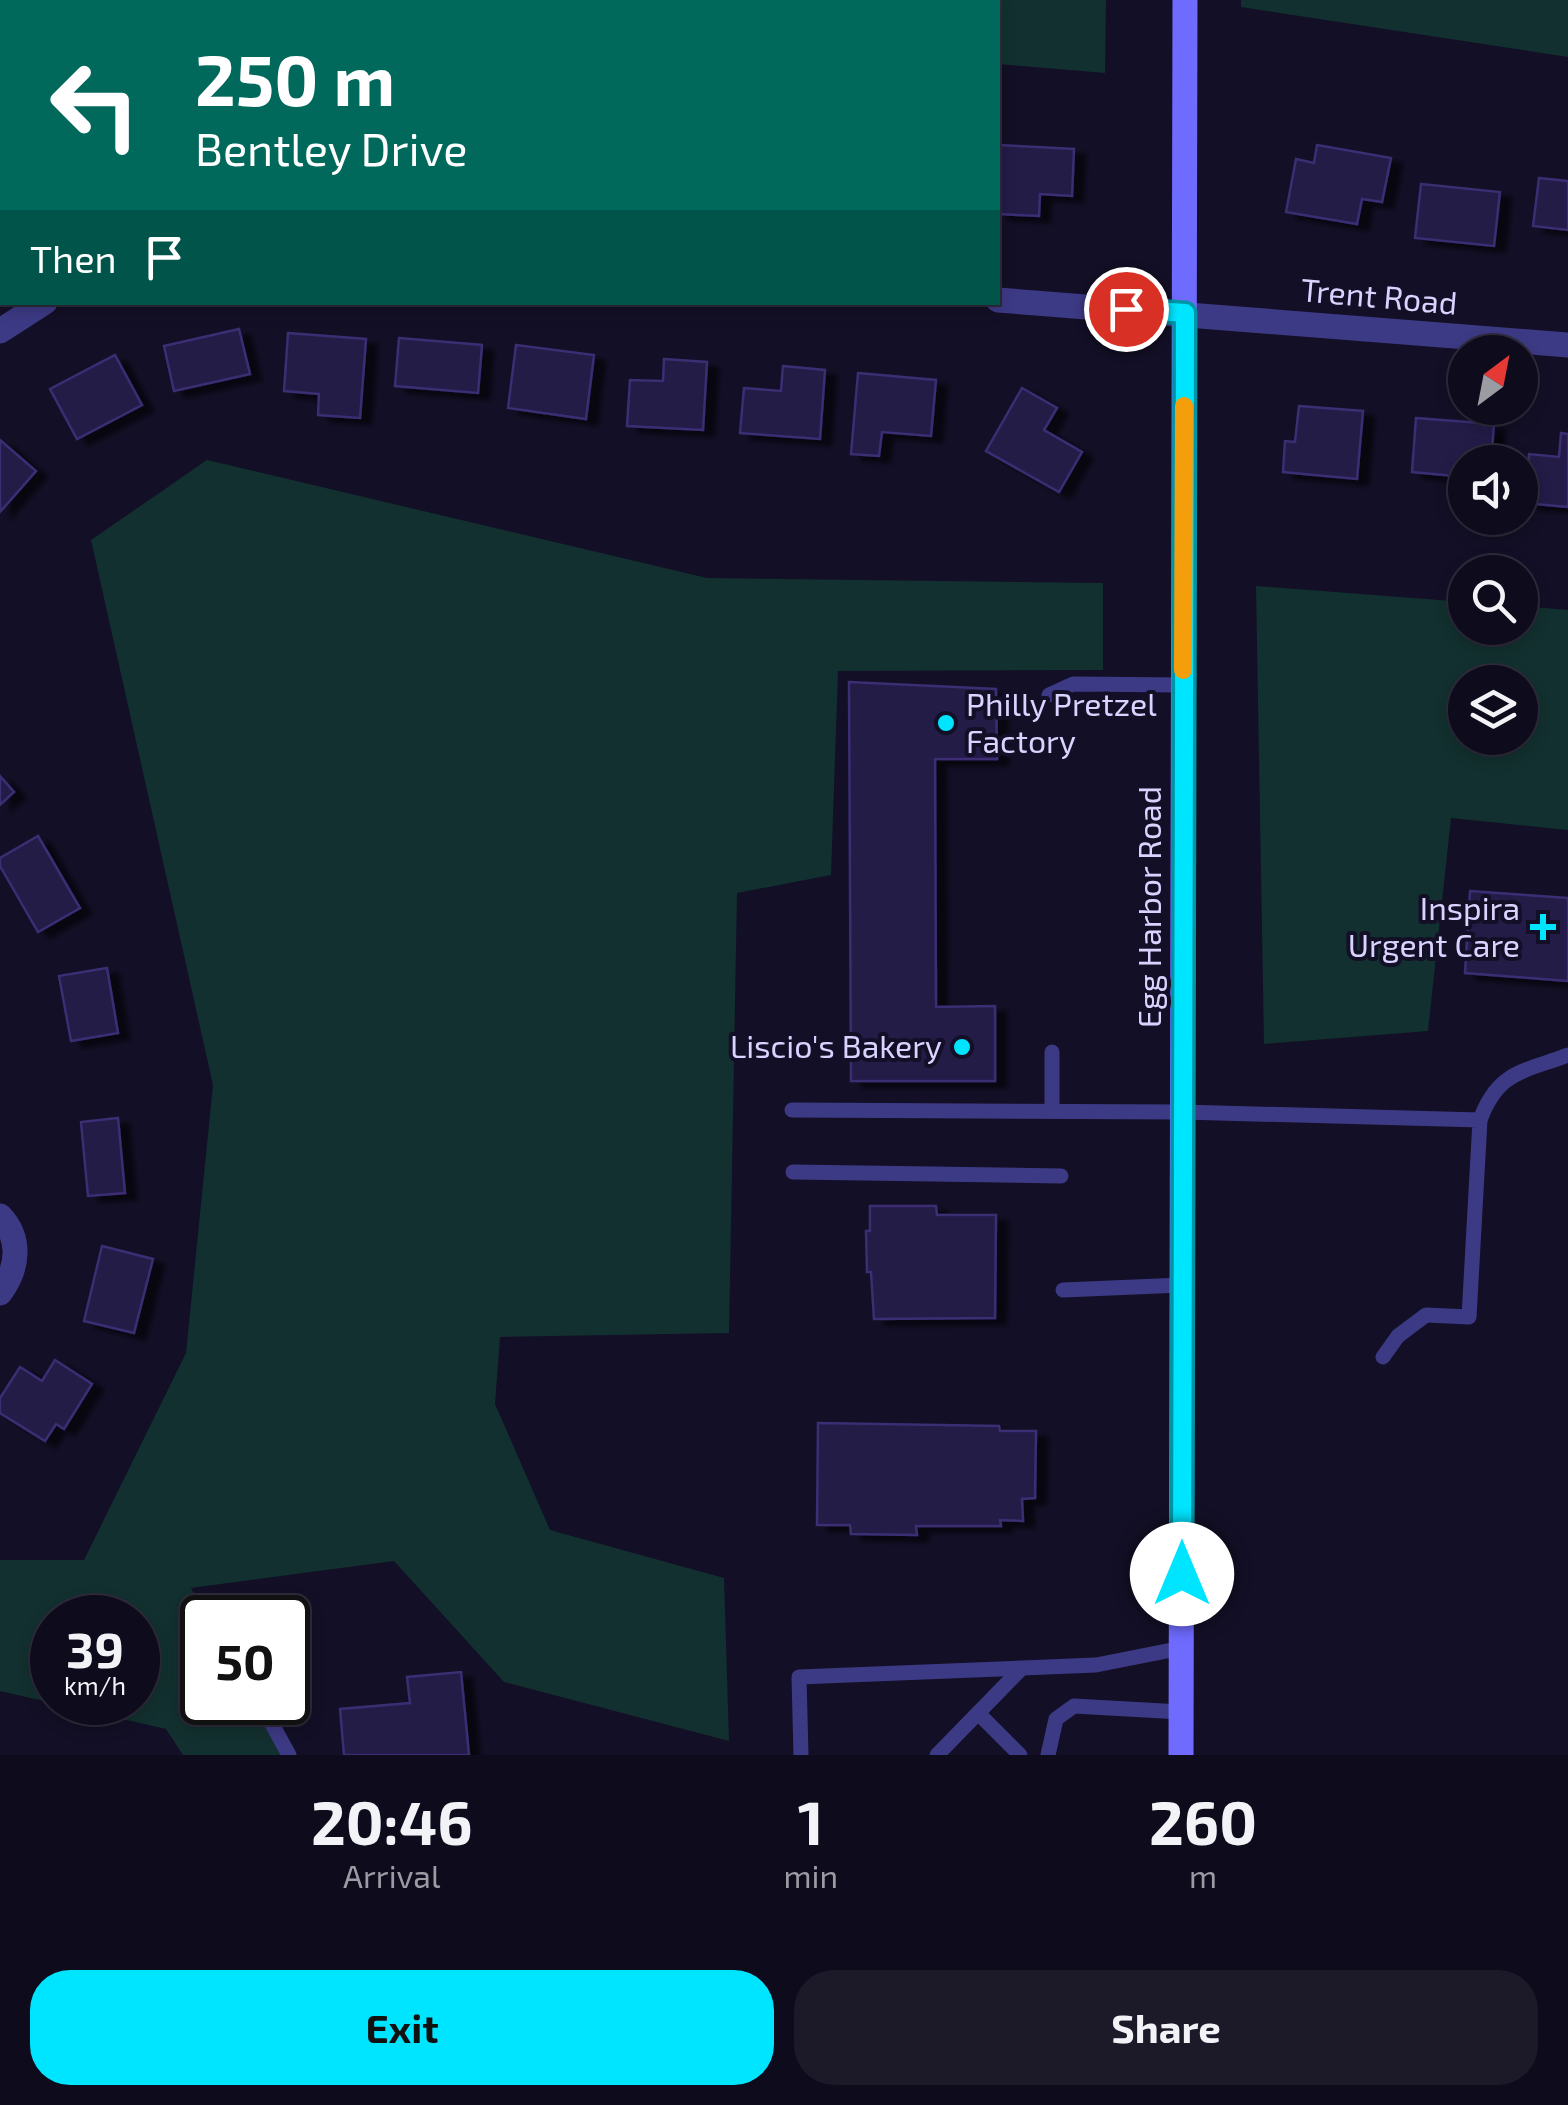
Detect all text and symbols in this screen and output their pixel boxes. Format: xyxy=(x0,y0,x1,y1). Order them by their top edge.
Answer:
text: 250 m xyxy=(195,36,395,120)
icon: left xyxy=(30,40,160,170)
text: Bentley Drive xyxy=(195,121,467,175)
icon: arrive xyxy=(137,230,192,285)
text: Then xyxy=(30,235,117,281)
pin xyxy=(1084,267,1169,352)
street label: Trent Road xyxy=(1299,269,1459,321)
icon: arrive xyxy=(1099,282,1154,337)
north arrow xyxy=(1448,335,1538,425)
map controls xyxy=(1448,335,1538,755)
button: sound xyxy=(1448,445,1538,535)
button: search xyxy=(1448,555,1538,645)
button: layers xyxy=(1448,665,1538,755)
place label: Philly Pretzel Factory xyxy=(966,684,1157,759)
marker: Philly Pretzel Factory xyxy=(935,712,957,734)
street label: Egg Harbor Road xyxy=(1129,786,1167,1028)
place label: Inspira Urgent Care xyxy=(1348,888,1520,963)
marker: Inspira Urgent Care xyxy=(1530,914,1556,940)
place label: Liscio's Bakery xyxy=(730,1026,942,1064)
marker: Liscio's Bakery xyxy=(951,1036,973,1058)
position arrow xyxy=(1130,1522,1234,1626)
speed limit sign: 50 xyxy=(180,1595,310,1725)
text: 39 xyxy=(66,1618,124,1678)
text: km/h xyxy=(64,1670,126,1700)
text: 20:46 xyxy=(311,1785,473,1857)
text: 1 xyxy=(798,1785,824,1857)
text: 260 xyxy=(1149,1785,1257,1857)
text: Arrival xyxy=(343,1856,440,1894)
text: min xyxy=(784,1856,838,1894)
text: m xyxy=(1189,1856,1217,1894)
button: Exit xyxy=(30,1970,774,2085)
button: Share xyxy=(794,1970,1538,2085)

